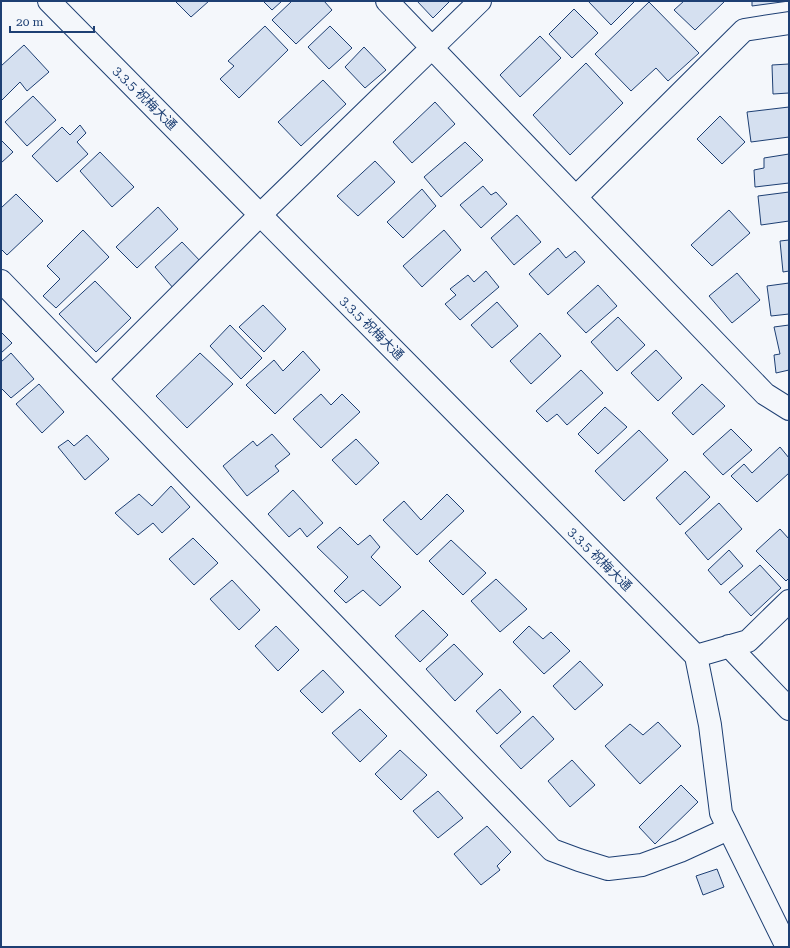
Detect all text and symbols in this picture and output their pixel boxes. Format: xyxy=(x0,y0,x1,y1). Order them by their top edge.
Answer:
scale bar xyxy=(10,8,94,34)
text: 20 m xyxy=(16,15,43,29)
street label: 3.3.5 祝梅大通 xyxy=(110,63,180,133)
street label: 3.3.5 祝梅大通 xyxy=(337,293,407,363)
street label: 3.3.5 祝梅大通 xyxy=(565,524,635,594)

